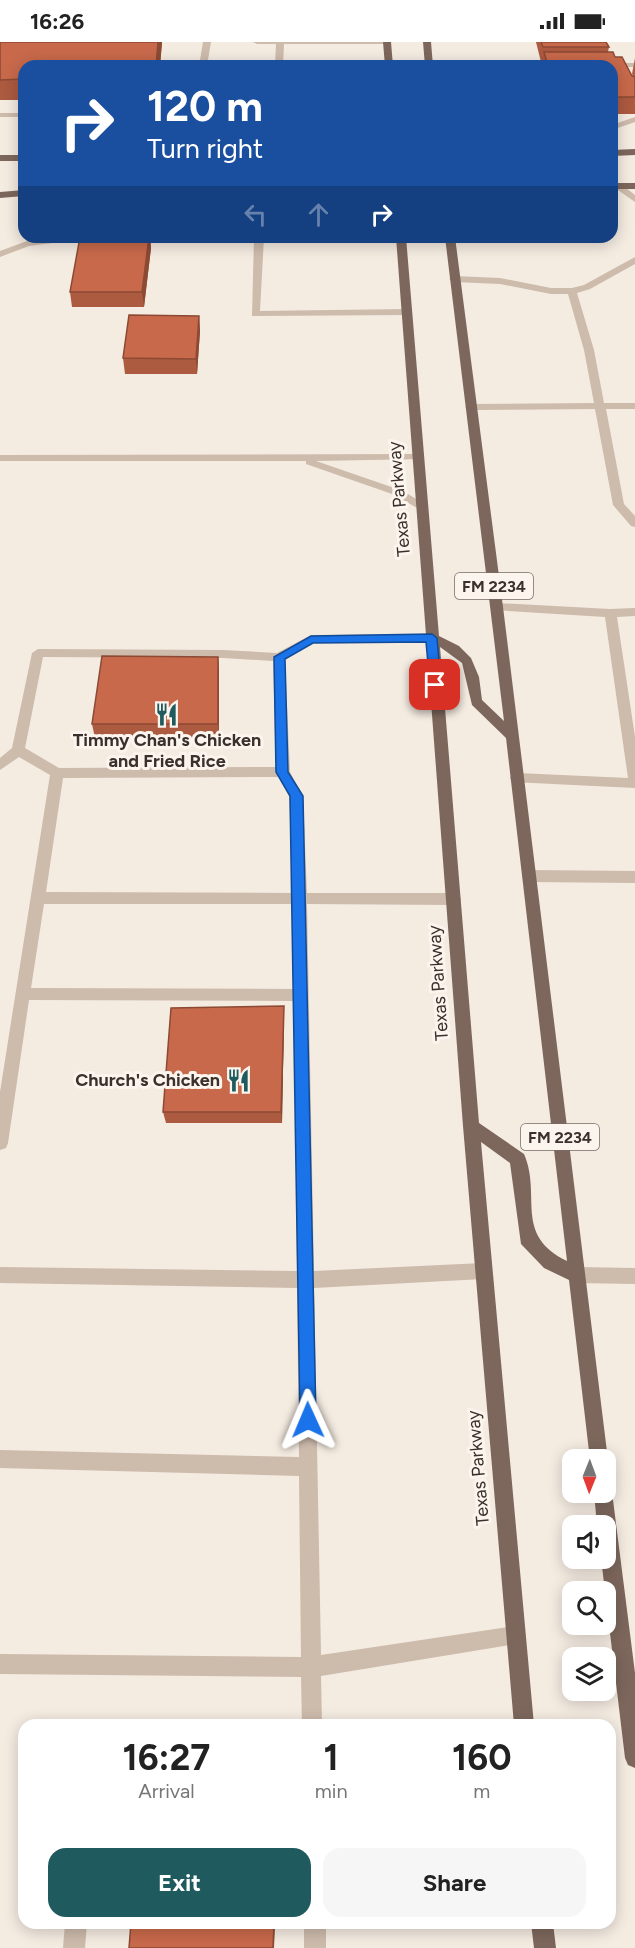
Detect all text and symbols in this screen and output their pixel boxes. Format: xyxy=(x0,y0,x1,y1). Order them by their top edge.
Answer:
text: 16:26 xyxy=(30,8,84,35)
text: 120 m xyxy=(147,81,263,132)
icon: right xyxy=(48,84,126,162)
text: Turn right xyxy=(147,132,263,165)
icon: left xyxy=(239,198,272,231)
icon: ahead xyxy=(302,198,335,231)
icon: right xyxy=(365,198,398,231)
street label: Texas Parkway xyxy=(383,440,415,558)
road number: FM 2234 xyxy=(455,573,533,599)
pin xyxy=(409,659,460,710)
icon: arrive xyxy=(418,668,451,701)
restaurant icon: Timmy Chan's Chicken and Fried Rice xyxy=(154,701,180,727)
place label: Timmy Chan's Chicken and Fried Rice xyxy=(73,729,261,772)
street label: Texas Parkway xyxy=(423,924,453,1041)
restaurant icon: Church's Chicken xyxy=(225,1067,251,1093)
place label: Church's Chicken xyxy=(75,1069,220,1091)
road number: FM 2234 xyxy=(521,1124,599,1150)
position arrow xyxy=(276,1388,340,1452)
street label: Texas Parkway xyxy=(462,1409,494,1527)
north arrow xyxy=(562,1449,616,1503)
map controls xyxy=(562,1449,616,1701)
button: sound xyxy=(562,1515,616,1569)
button: search xyxy=(562,1581,616,1635)
button: layers xyxy=(562,1647,616,1701)
text: 16:27 xyxy=(122,1736,210,1779)
text: 1 xyxy=(324,1736,339,1779)
text: 160 xyxy=(452,1736,511,1779)
text: Arrival xyxy=(138,1779,195,1803)
text: min xyxy=(315,1779,348,1803)
text: m xyxy=(473,1779,490,1803)
button: Exit xyxy=(48,1848,311,1917)
button: Share xyxy=(323,1848,586,1917)

